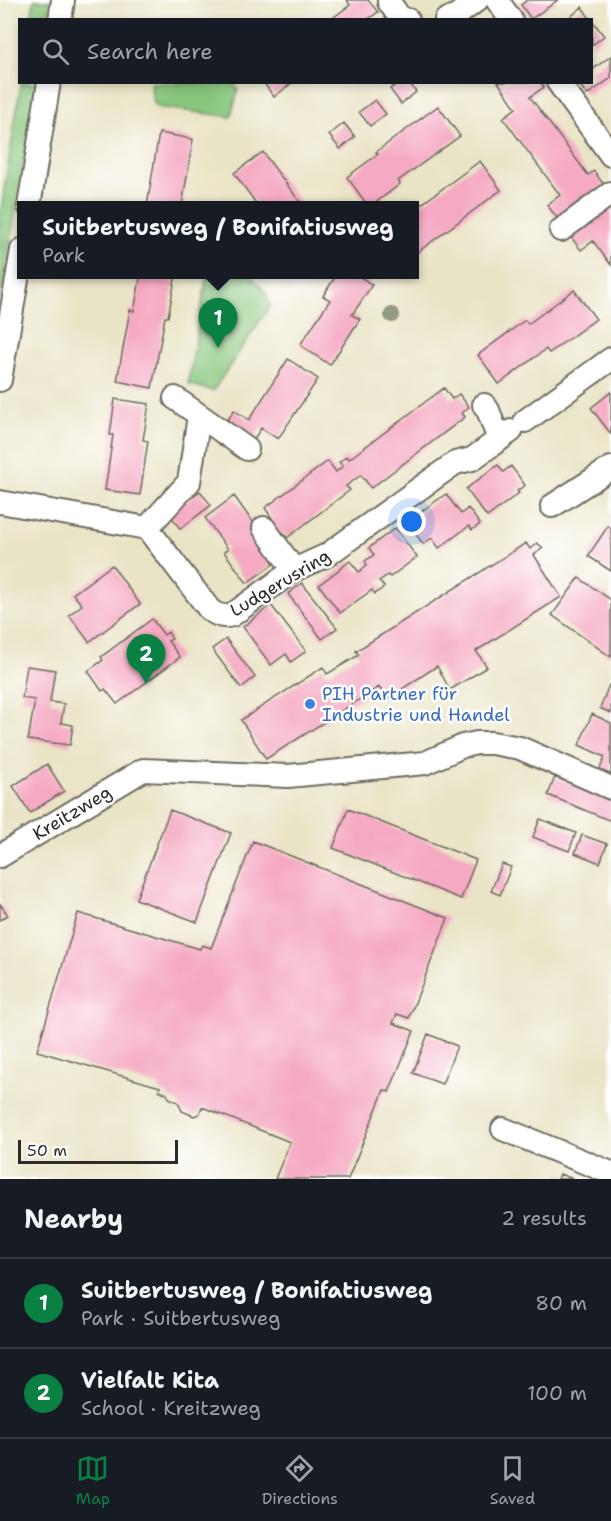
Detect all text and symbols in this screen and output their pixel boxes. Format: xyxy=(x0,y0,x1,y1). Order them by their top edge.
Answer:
search box xyxy=(18,18,593,84)
icon: search xyxy=(39,35,72,68)
text: Search here xyxy=(87,37,213,66)
popup xyxy=(17,201,419,279)
text: Suitbertusweg / Bonifatiusweg xyxy=(42,213,394,242)
text: Park xyxy=(42,242,85,268)
pin: 1 xyxy=(198,298,238,348)
your location xyxy=(397,507,426,536)
street label: Ludgerusring xyxy=(226,544,334,622)
pin: 2 xyxy=(126,634,166,684)
place label: PIH Partner für Industrie und Handel xyxy=(322,682,510,727)
marker: PIH Partner für Industrie und Handel xyxy=(303,697,317,711)
street label: Kreitzweg xyxy=(28,780,116,846)
scale bar xyxy=(18,1137,178,1164)
text: 50 m xyxy=(27,1140,67,1161)
text: Nearby xyxy=(24,1201,123,1236)
text: 2 results xyxy=(501,1205,587,1231)
text: Suitbertusweg / Bonifatiusweg xyxy=(81,1276,432,1305)
text: 1 xyxy=(39,1290,48,1316)
text: 80 m xyxy=(535,1290,587,1316)
text: Park · Suitbertusweg xyxy=(81,1305,280,1331)
text: Vielfalt Kita xyxy=(81,1366,219,1395)
text: 2 xyxy=(37,1380,51,1406)
text: 100 m xyxy=(527,1380,587,1406)
text: School · Kreitzweg xyxy=(81,1395,261,1421)
tab: Map xyxy=(76,1452,110,1509)
tab: Directions xyxy=(262,1452,338,1509)
tab: Saved xyxy=(490,1452,535,1509)

